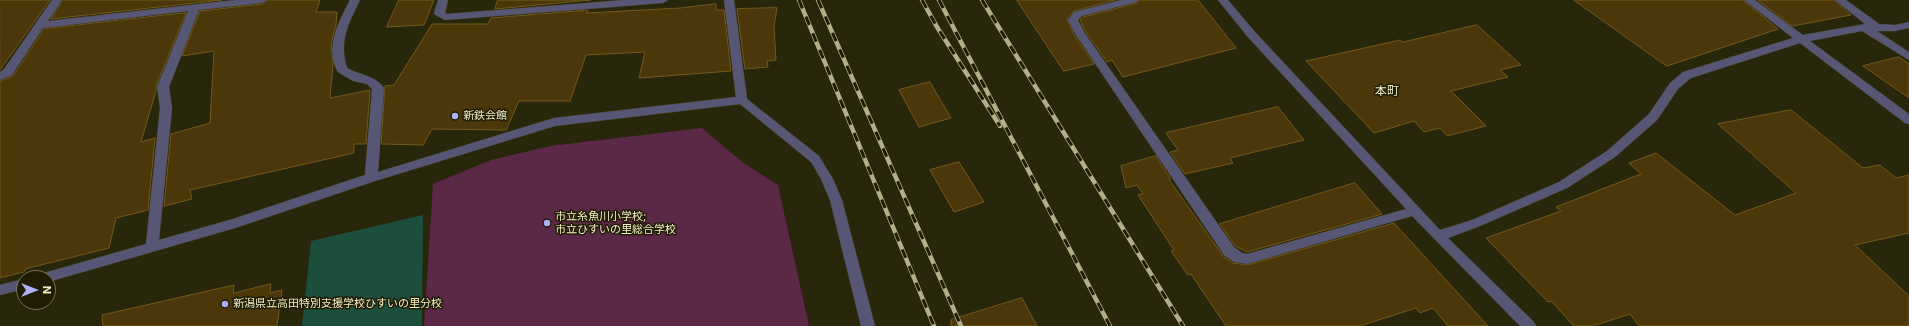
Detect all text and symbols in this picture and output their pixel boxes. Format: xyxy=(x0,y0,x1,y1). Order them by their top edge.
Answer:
district label: 本町 xyxy=(1375,84,1399,98)
place label: 新鉄会館 xyxy=(463,109,507,123)
marker: 新鉄会館 xyxy=(450,111,460,121)
place label: 市立糸魚川小学校; 市立ひすいの里総合学校 xyxy=(555,210,676,236)
marker: 市立糸魚川小学校; 市立ひすいの里総合学校 xyxy=(542,218,552,228)
north arrow xyxy=(16,270,56,310)
text: N xyxy=(40,286,54,294)
place label: 新潟県立高田特別支援学校ひすいの里分校 xyxy=(233,297,442,311)
marker: 新潟県立高田特別支援学校ひすいの里分校 xyxy=(220,299,230,309)

